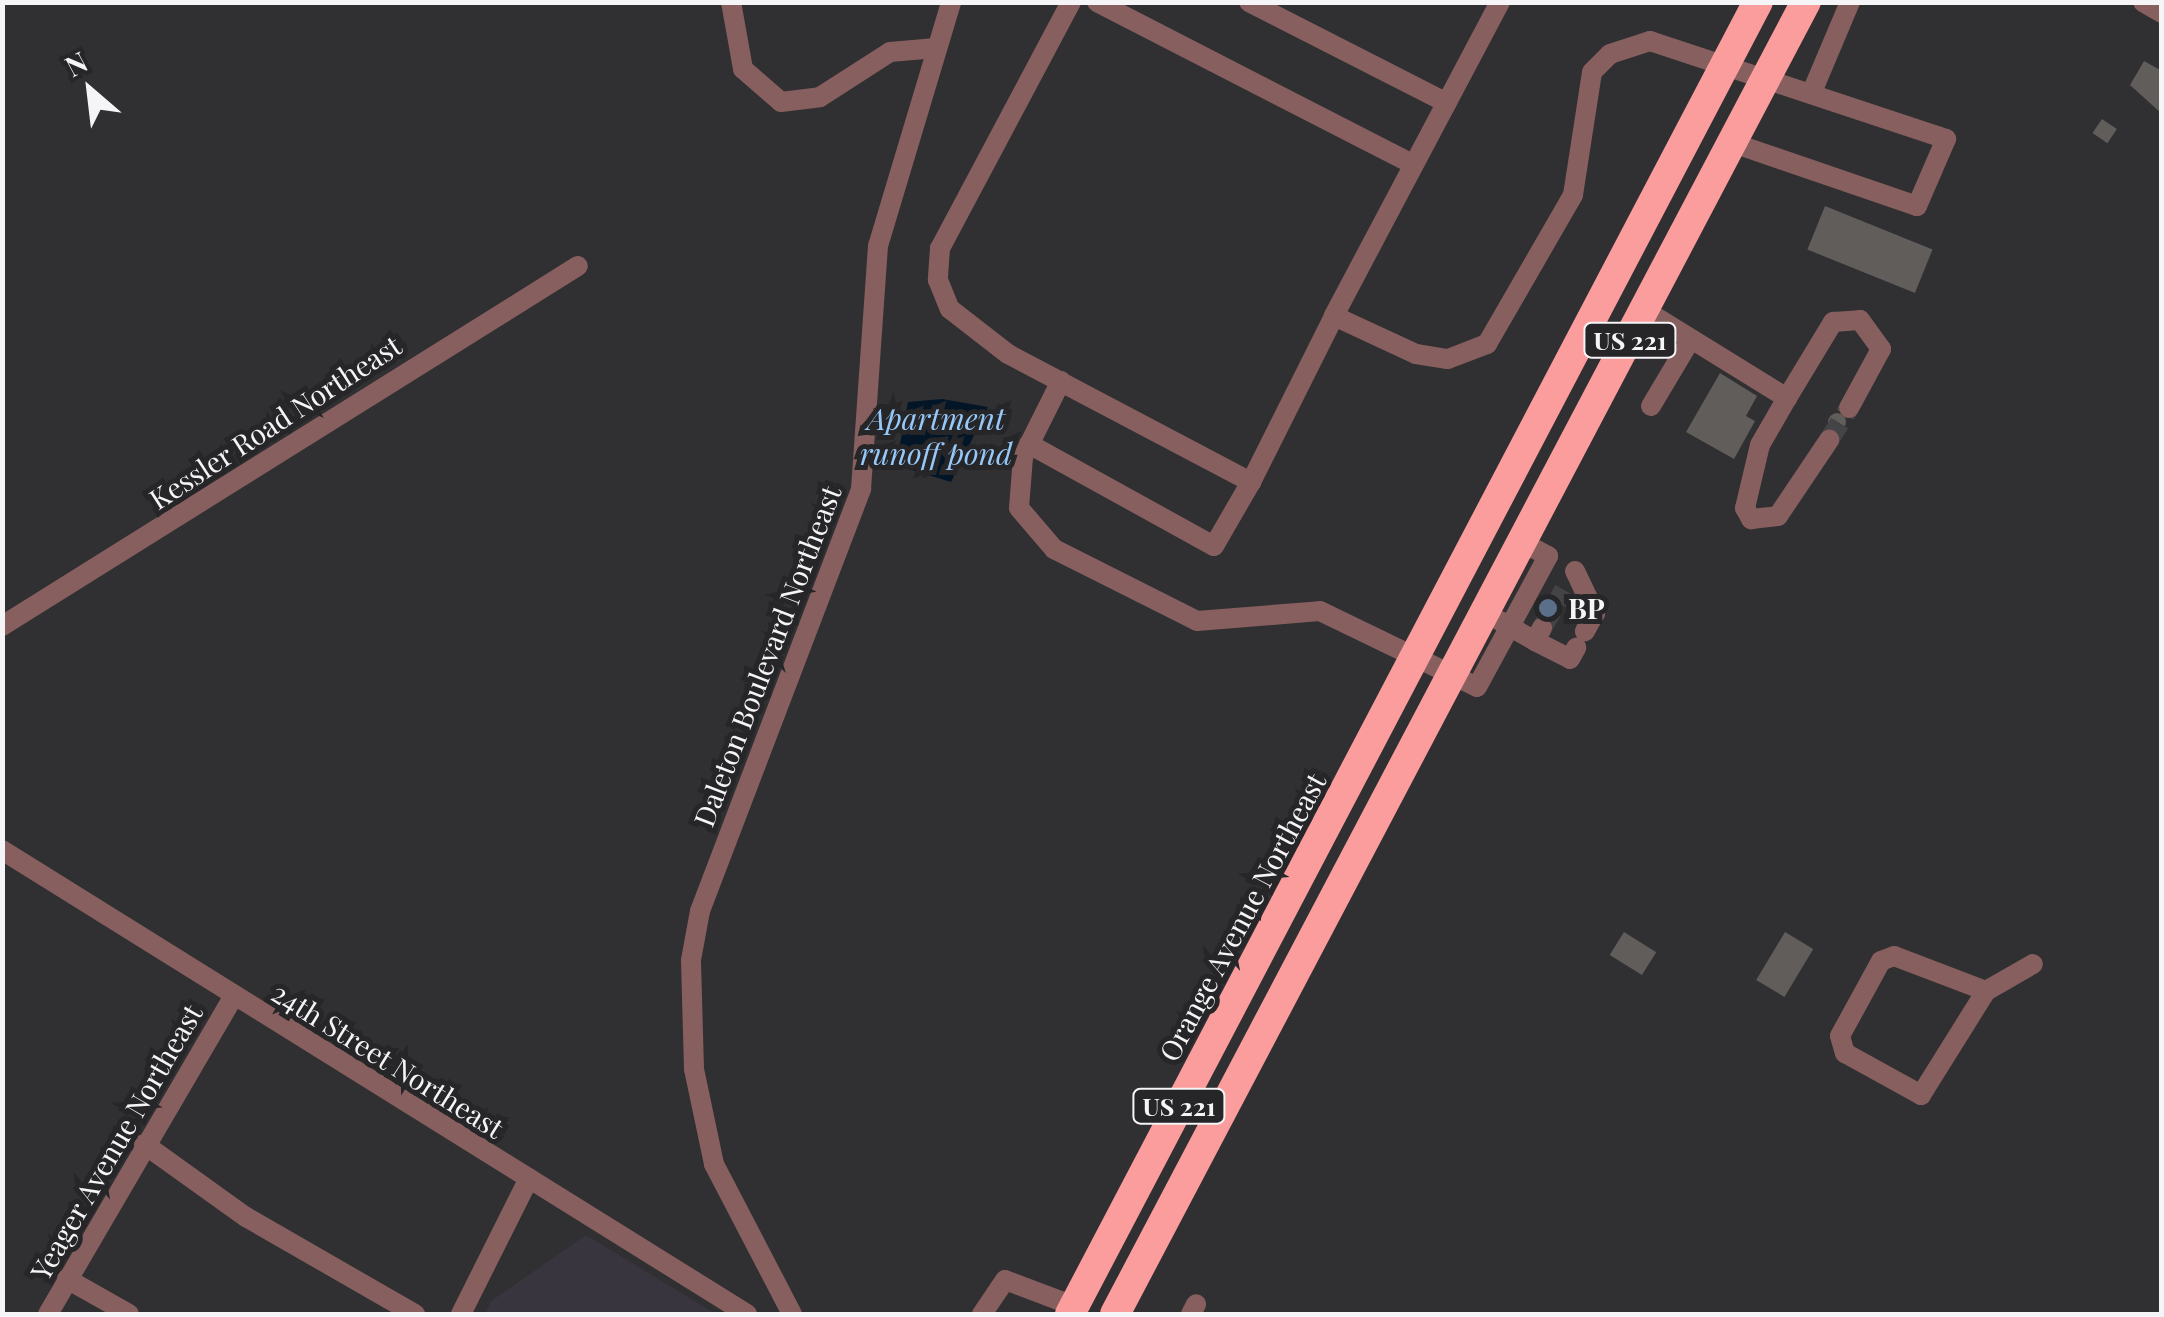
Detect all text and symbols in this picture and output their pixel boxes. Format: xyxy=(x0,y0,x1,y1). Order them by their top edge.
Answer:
north arrow xyxy=(40,40,140,140)
text: N xyxy=(58,42,93,84)
road number: US 221 xyxy=(1582,320,1678,360)
street label: Kessler Road Northeast xyxy=(143,328,407,516)
water label: Apartment runoff pond xyxy=(860,400,1012,470)
street label: Daleton Boulevard Northeast xyxy=(686,481,848,831)
place label: BP xyxy=(1568,591,1605,625)
marker: BP xyxy=(1537,597,1559,619)
street label: Orange Avenue Northeast xyxy=(1151,767,1333,1067)
street label: 24th Street Northeast xyxy=(266,975,510,1145)
street label: Yeager Avenue Northeast xyxy=(23,998,209,1286)
road number: US 221 xyxy=(1132,1086,1226,1126)

